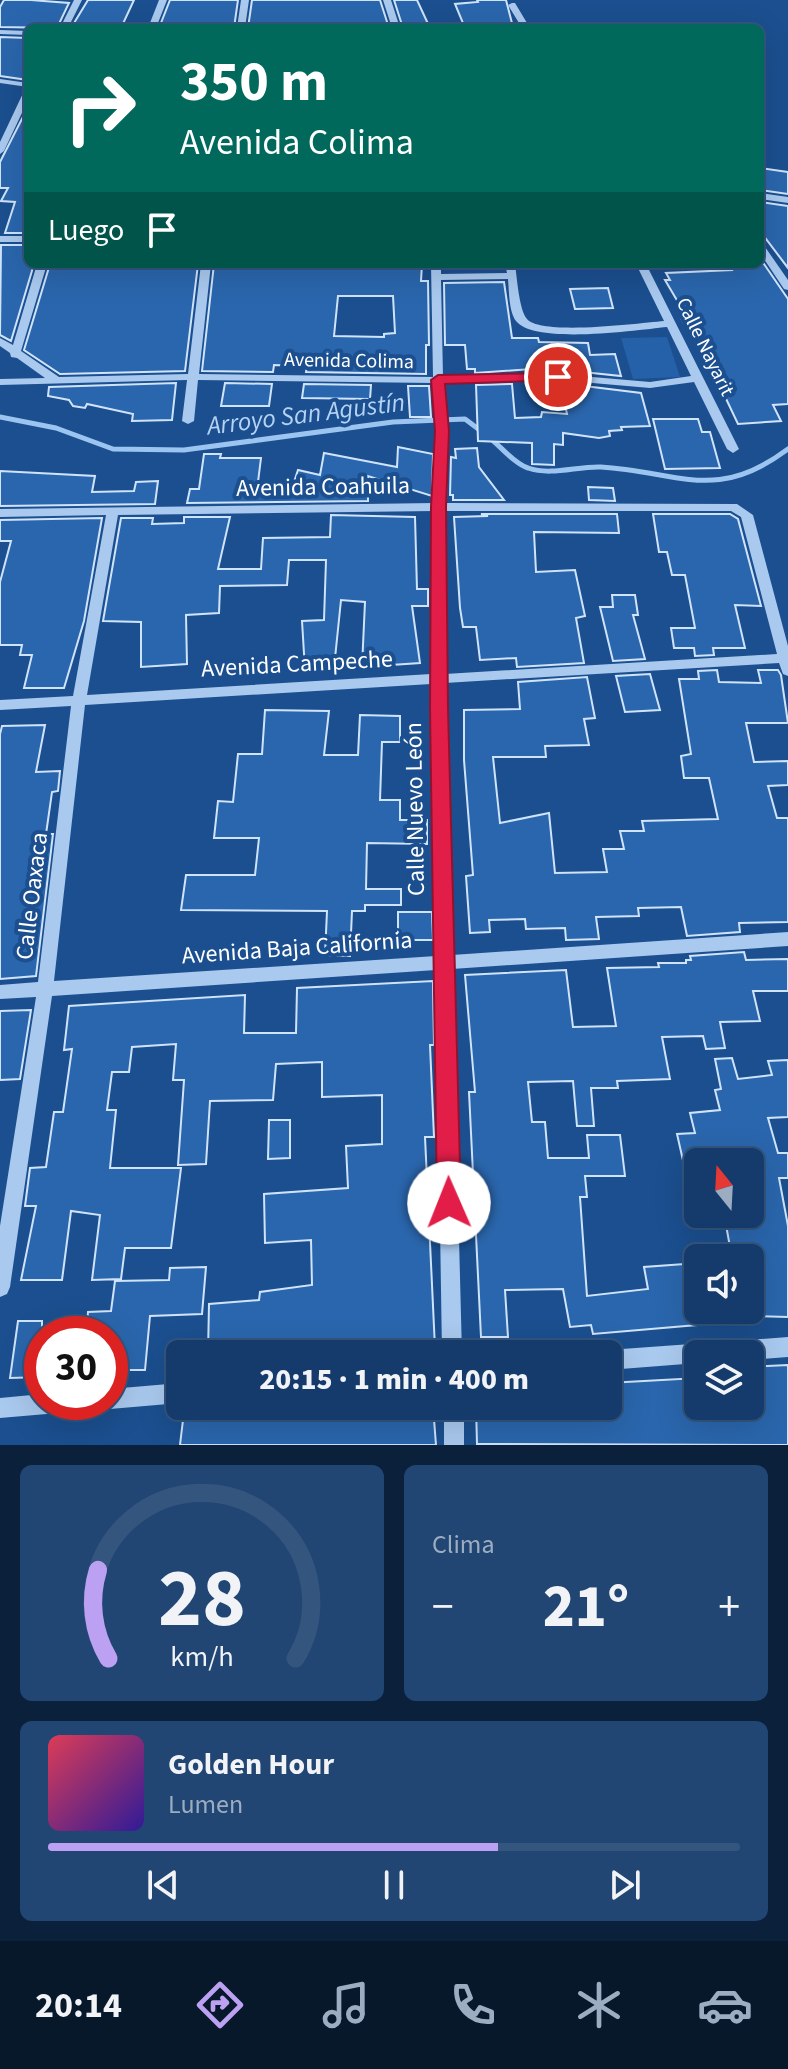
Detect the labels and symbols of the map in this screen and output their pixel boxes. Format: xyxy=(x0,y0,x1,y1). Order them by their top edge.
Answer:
street label: Calle Nayarit xyxy=(669,293,741,401)
pin xyxy=(524,343,592,411)
street label: Avenida Colima xyxy=(284,346,414,376)
water label: Arroyo San Agustín xyxy=(203,383,407,445)
street label: Avenida Coahuila xyxy=(236,468,410,506)
street label: Avenida Campeche xyxy=(200,642,394,686)
street label: Calle Nuevo León xyxy=(396,722,434,896)
street label: Calle Oaxaca xyxy=(7,830,57,962)
street label: Avenida Baja California xyxy=(180,922,414,974)
north arrow xyxy=(684,1148,764,1228)
position arrow xyxy=(407,1161,491,1245)
speed limit sign: 30 xyxy=(24,1316,128,1420)

